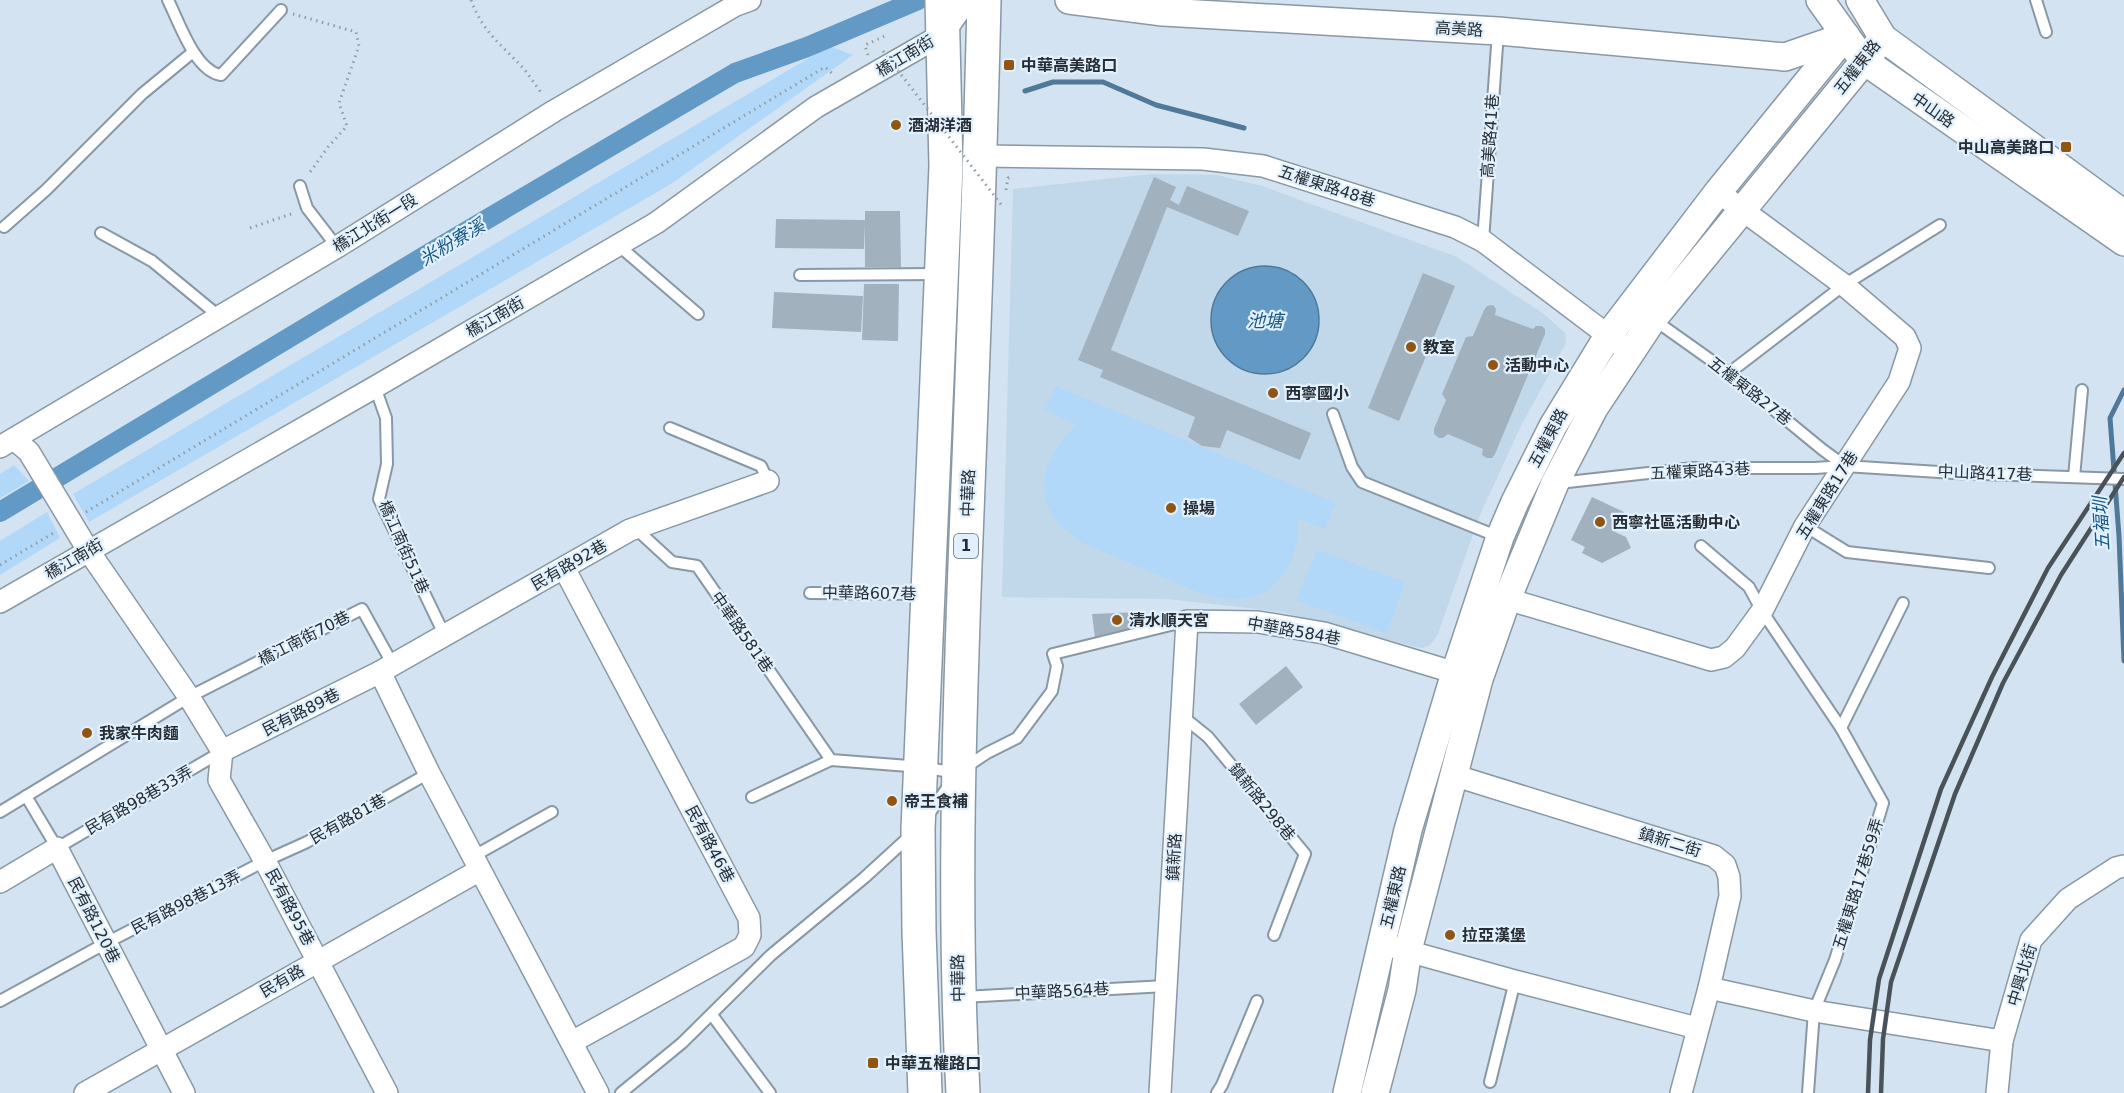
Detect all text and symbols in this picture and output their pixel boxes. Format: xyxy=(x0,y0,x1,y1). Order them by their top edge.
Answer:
street label: 高美路 xyxy=(1435,18,1483,40)
street label: 橋江南街 xyxy=(873,31,937,81)
street label: 五權東路 xyxy=(1830,36,1884,98)
place label: 中華高美路口 xyxy=(1021,56,1117,75)
marker: 中華高美路口 xyxy=(1002,58,1016,72)
street label: 中山路 xyxy=(1908,88,1958,132)
street label: 高美路41巷 xyxy=(1478,93,1502,179)
place label: 酒湖洋酒 xyxy=(908,116,972,135)
marker: 酒湖洋酒 xyxy=(889,118,903,132)
place label: 中山高美路口 xyxy=(1958,138,2054,157)
marker: 中山高美路口 xyxy=(2059,140,2073,154)
street label: 五權東路48巷 xyxy=(1276,161,1378,211)
street label: 橋江北街一段 xyxy=(329,190,421,256)
water label: 米粉寮溪 xyxy=(416,213,491,270)
street label: 橋江南街 xyxy=(463,293,527,341)
water label: 池塘 xyxy=(1247,310,1286,331)
place label: 教室 xyxy=(1423,338,1455,357)
marker: 教室 xyxy=(1404,340,1418,354)
street label: 五權東路27巷 xyxy=(1705,353,1795,429)
place label: 活動中心 xyxy=(1505,356,1569,375)
marker: 活動中心 xyxy=(1486,358,1500,372)
place label: 西寧國小 xyxy=(1285,384,1349,403)
marker: 西寧國小 xyxy=(1266,386,1280,400)
street label: 五權東路 xyxy=(1525,405,1571,471)
street label: 五權東路17巷 xyxy=(1792,447,1862,543)
street label: 五權東路43巷 xyxy=(1649,459,1751,483)
street label: 中山路417巷 xyxy=(1937,462,2033,484)
street label: 中華路 xyxy=(958,469,978,517)
water label: 五福圳 xyxy=(2089,493,2113,552)
street label: 橋江南街51巷 xyxy=(375,497,433,597)
place label: 操場 xyxy=(1183,499,1215,518)
marker: 操場 xyxy=(1164,501,1178,515)
place label: 西寧社區活動中心 xyxy=(1612,513,1740,532)
marker: 西寧社區活動中心 xyxy=(1593,515,1607,529)
road number: 1 xyxy=(954,534,978,558)
street label: 橋江南街 xyxy=(42,535,106,583)
street label: 民有路92巷 xyxy=(528,536,610,594)
street label: 中華路607巷 xyxy=(822,583,916,603)
street label: 中華路581巷 xyxy=(707,588,777,676)
street label: 橋江南街70巷 xyxy=(255,607,353,669)
place label: 清水順天宮 xyxy=(1129,611,1209,630)
marker: 清水順天宮 xyxy=(1110,613,1124,627)
street label: 中華路584巷 xyxy=(1246,613,1342,649)
street label: 民有路89巷 xyxy=(259,684,343,740)
place label: 我家牛肉麵 xyxy=(99,724,179,743)
marker: 我家牛肉麵 xyxy=(80,726,94,740)
street label: 鎮新路298巷 xyxy=(1225,759,1299,845)
street label: 民有路98巷33弄 xyxy=(82,762,196,838)
street label: 民有路81巷 xyxy=(306,790,390,848)
place label: 帝王食補 xyxy=(904,792,968,811)
marker: 帝王食補 xyxy=(885,794,899,808)
street label: 民有路46巷 xyxy=(682,802,738,886)
street label: 五權東路17巷59弄 xyxy=(1829,816,1887,952)
street label: 鎮新二街 xyxy=(1637,824,1703,860)
street label: 鎮新路 xyxy=(1163,833,1185,881)
street label: 五權東路 xyxy=(1377,864,1409,930)
street label: 民有路95巷 xyxy=(262,865,318,949)
street label: 民有路98巷13弄 xyxy=(128,866,244,938)
street label: 民有路120巷 xyxy=(64,874,124,966)
place label: 拉亞漢堡 xyxy=(1462,926,1526,945)
marker: 拉亞漢堡 xyxy=(1443,928,1457,942)
street label: 中興北街 xyxy=(2004,942,2040,1008)
street label: 中華路 xyxy=(948,954,968,1002)
street label: 民有路 xyxy=(256,961,308,1001)
street label: 中華路564巷 xyxy=(1014,979,1110,1003)
place label: 中華五權路口 xyxy=(885,1054,981,1073)
marker: 中華五權路口 xyxy=(866,1056,880,1070)

